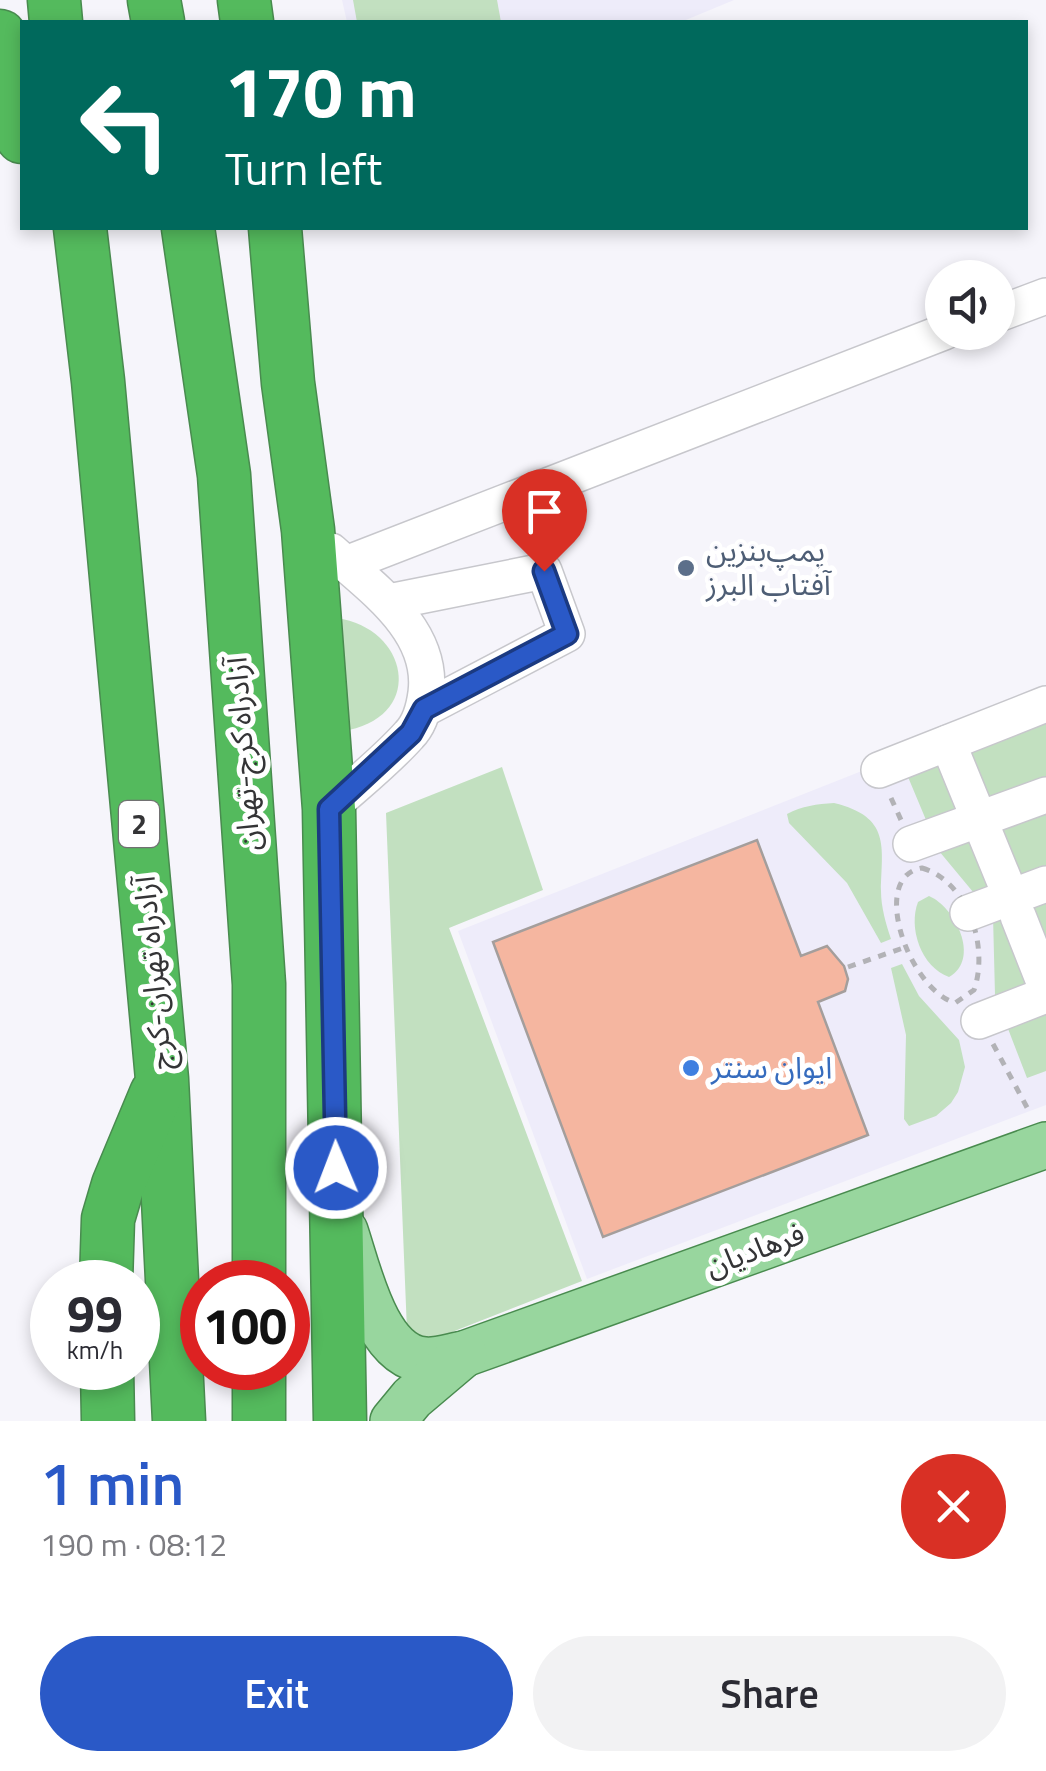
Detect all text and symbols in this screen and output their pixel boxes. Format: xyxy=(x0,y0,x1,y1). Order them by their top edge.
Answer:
text: 170 m xyxy=(225,38,417,144)
icon: left xyxy=(60,60,190,190)
text: Turn left xyxy=(225,134,382,202)
map controls xyxy=(925,260,1015,350)
button: sound xyxy=(925,260,1015,350)
pin xyxy=(502,469,587,572)
icon: arrive xyxy=(517,484,572,539)
place label: پمپ‌بنزین آفتاب البرز xyxy=(705,527,832,607)
marker: پمپ‌بنزین آفتاب البرز xyxy=(675,557,697,579)
street label: آزادراه کرج-تهران xyxy=(212,654,272,853)
road number: 2 xyxy=(119,801,159,847)
street label: آزادراه تهران-کرج xyxy=(121,873,183,1072)
place label: ایوان سنتر xyxy=(710,1044,832,1090)
marker: ایوان سنتر xyxy=(680,1057,702,1079)
position arrow xyxy=(284,1116,388,1220)
street label: فرهادیان xyxy=(699,1210,811,1288)
speed limit sign: 100 xyxy=(180,1260,310,1390)
text: 99 xyxy=(67,1275,123,1351)
text: km/h xyxy=(67,1331,123,1369)
text: 1 min xyxy=(40,1437,184,1528)
button: close xyxy=(901,1454,1006,1559)
text: 190 m · 08:12 xyxy=(40,1520,227,1568)
button: Exit xyxy=(40,1636,513,1751)
button: Share xyxy=(533,1636,1006,1751)

